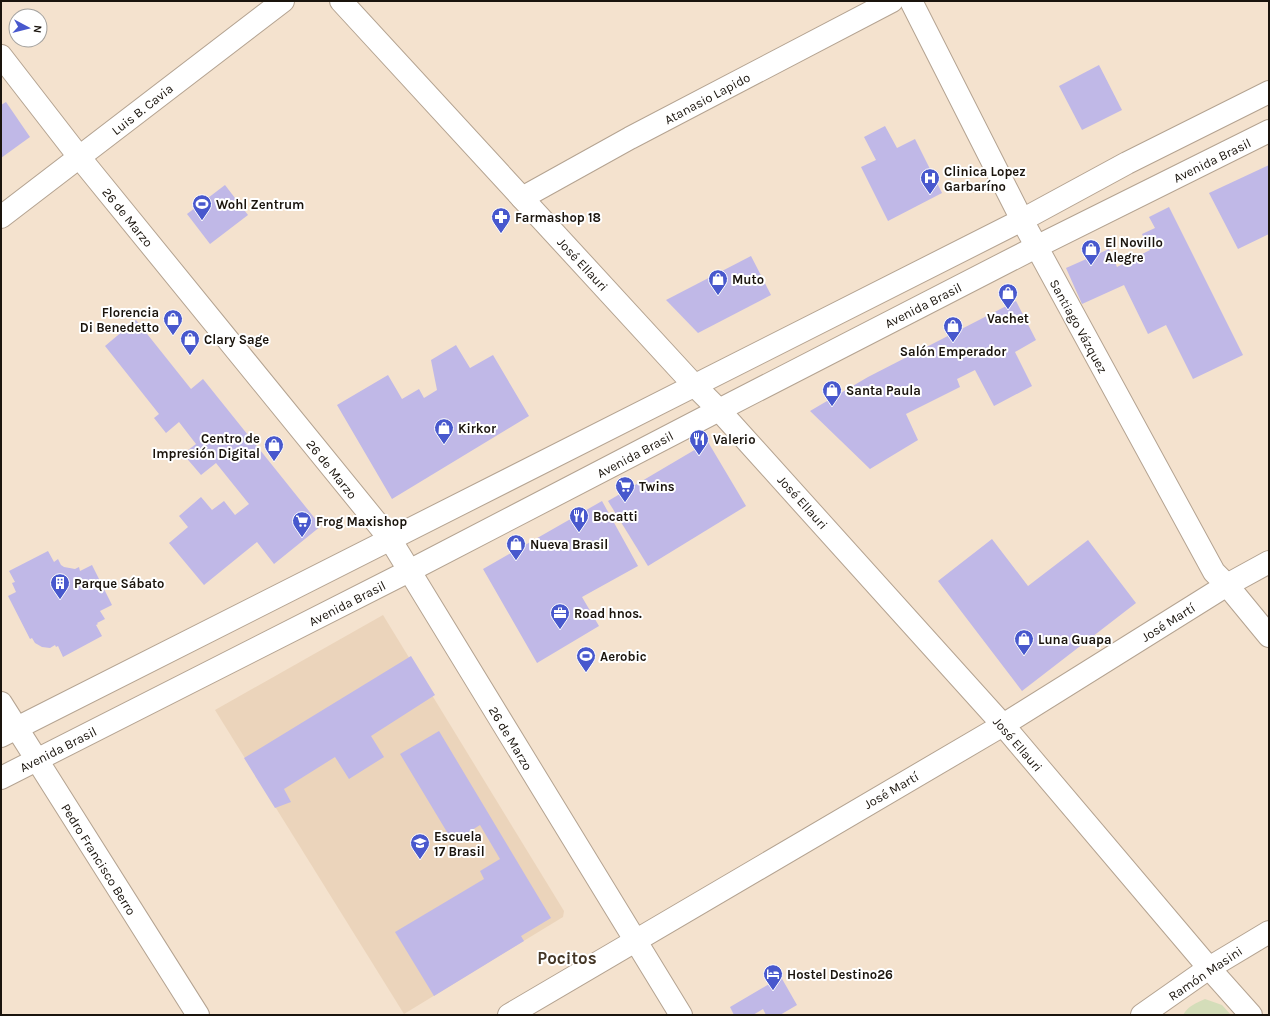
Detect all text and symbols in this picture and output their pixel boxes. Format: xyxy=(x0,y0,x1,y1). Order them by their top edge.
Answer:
north arrow xyxy=(8,8,48,48)
text: N xyxy=(30,24,44,34)
street label: Atanasio Lapido xyxy=(662,70,753,127)
street label: Luis B. Cavia xyxy=(109,81,176,138)
street label: Avenida Brasil xyxy=(1171,135,1253,186)
place label: Clinica Lopez Garbaríno xyxy=(944,164,1026,194)
hospital icon: Clinica Lopez Garbaríno xyxy=(919,167,941,195)
street label: 26 de Marzo xyxy=(99,185,156,250)
sports icon: Wohl Zentrum xyxy=(191,193,213,221)
place label: Wohl Zentrum xyxy=(216,197,304,212)
pharmacy icon: Farmashop 18 xyxy=(490,206,512,234)
place label: Farmashop 18 xyxy=(515,210,601,225)
street label: José Ellauri xyxy=(554,235,611,294)
place label: El Novillo Alegre xyxy=(1105,235,1163,265)
shop icon: El Novillo Alegre xyxy=(1080,238,1102,266)
shop icon: Muto xyxy=(707,268,729,296)
place label: Muto xyxy=(732,272,764,287)
street label: Santiago Vázquez xyxy=(1046,277,1111,376)
street label: Avenida Brasil xyxy=(882,280,964,331)
shop icon: Vachet xyxy=(997,282,1019,310)
place label: Florencia Di Benedetto xyxy=(80,305,159,335)
shop icon: Florencia Di Benedetto xyxy=(162,308,184,336)
place label: Vachet xyxy=(987,311,1029,326)
shop icon: Salón Emperador xyxy=(942,315,964,343)
shop icon: Clary Sage xyxy=(179,328,201,356)
place label: Clary Sage xyxy=(204,332,269,347)
place label: Salón Emperador xyxy=(900,344,1007,359)
shop icon: Santa Paula xyxy=(821,379,843,407)
place label: Santa Paula xyxy=(846,383,921,398)
shop icon: Kirkor xyxy=(433,417,455,445)
place label: Kirkor xyxy=(458,421,497,436)
street label: Avenida Brasil xyxy=(594,428,676,481)
restaurant icon: Valerio xyxy=(688,428,710,456)
place label: Centro de Impresión Digital xyxy=(152,431,260,461)
place label: Valerio xyxy=(713,432,756,447)
shop icon: Centro de Impresión Digital xyxy=(263,434,285,462)
street label: 26 de Marzo xyxy=(303,437,360,502)
street label: José Ellauri xyxy=(775,472,831,532)
supermarket icon: Twins xyxy=(614,475,636,503)
place label: Twins xyxy=(639,479,675,494)
restaurant icon: Bocatti xyxy=(568,505,590,533)
place label: Bocatti xyxy=(593,509,638,524)
supermarket icon: Frog Maxishop xyxy=(291,510,313,538)
place label: Frog Maxishop xyxy=(316,514,407,529)
shop icon: Nueva Brasil xyxy=(505,533,527,561)
place label: Nueva Brasil xyxy=(530,537,608,552)
building icon: Parque Sábato xyxy=(49,572,71,600)
place label: Parque Sábato xyxy=(74,576,164,592)
street label: Avenida Brasil xyxy=(306,578,388,629)
street label: José Martí xyxy=(1139,600,1198,645)
office icon: Road hnos. xyxy=(549,602,571,630)
place label: Road hnos. xyxy=(574,606,642,621)
shop icon: Luna Guapa xyxy=(1013,628,1035,656)
place label: Luna Guapa xyxy=(1038,632,1112,647)
sports icon: Aerobic xyxy=(575,645,597,673)
place label: Aerobic xyxy=(600,649,647,664)
street label: 26 de Marzo xyxy=(486,704,535,773)
street label: José Ellauri xyxy=(990,714,1045,775)
street label: Avenida Brasil xyxy=(17,724,99,775)
street label: José Martí xyxy=(861,769,921,812)
street label: Pedro Francisco Berro xyxy=(58,801,139,918)
place label: Escuela 17 Brasil xyxy=(434,829,485,859)
school or university icon: Escuela 17 Brasil xyxy=(409,832,431,860)
street label: Ramón Masini xyxy=(1165,943,1245,1004)
district label: Pocitos xyxy=(537,948,597,968)
hotel icon: Hostel Destino26 xyxy=(762,963,784,991)
place label: Hostel Destino26 xyxy=(787,967,893,982)

